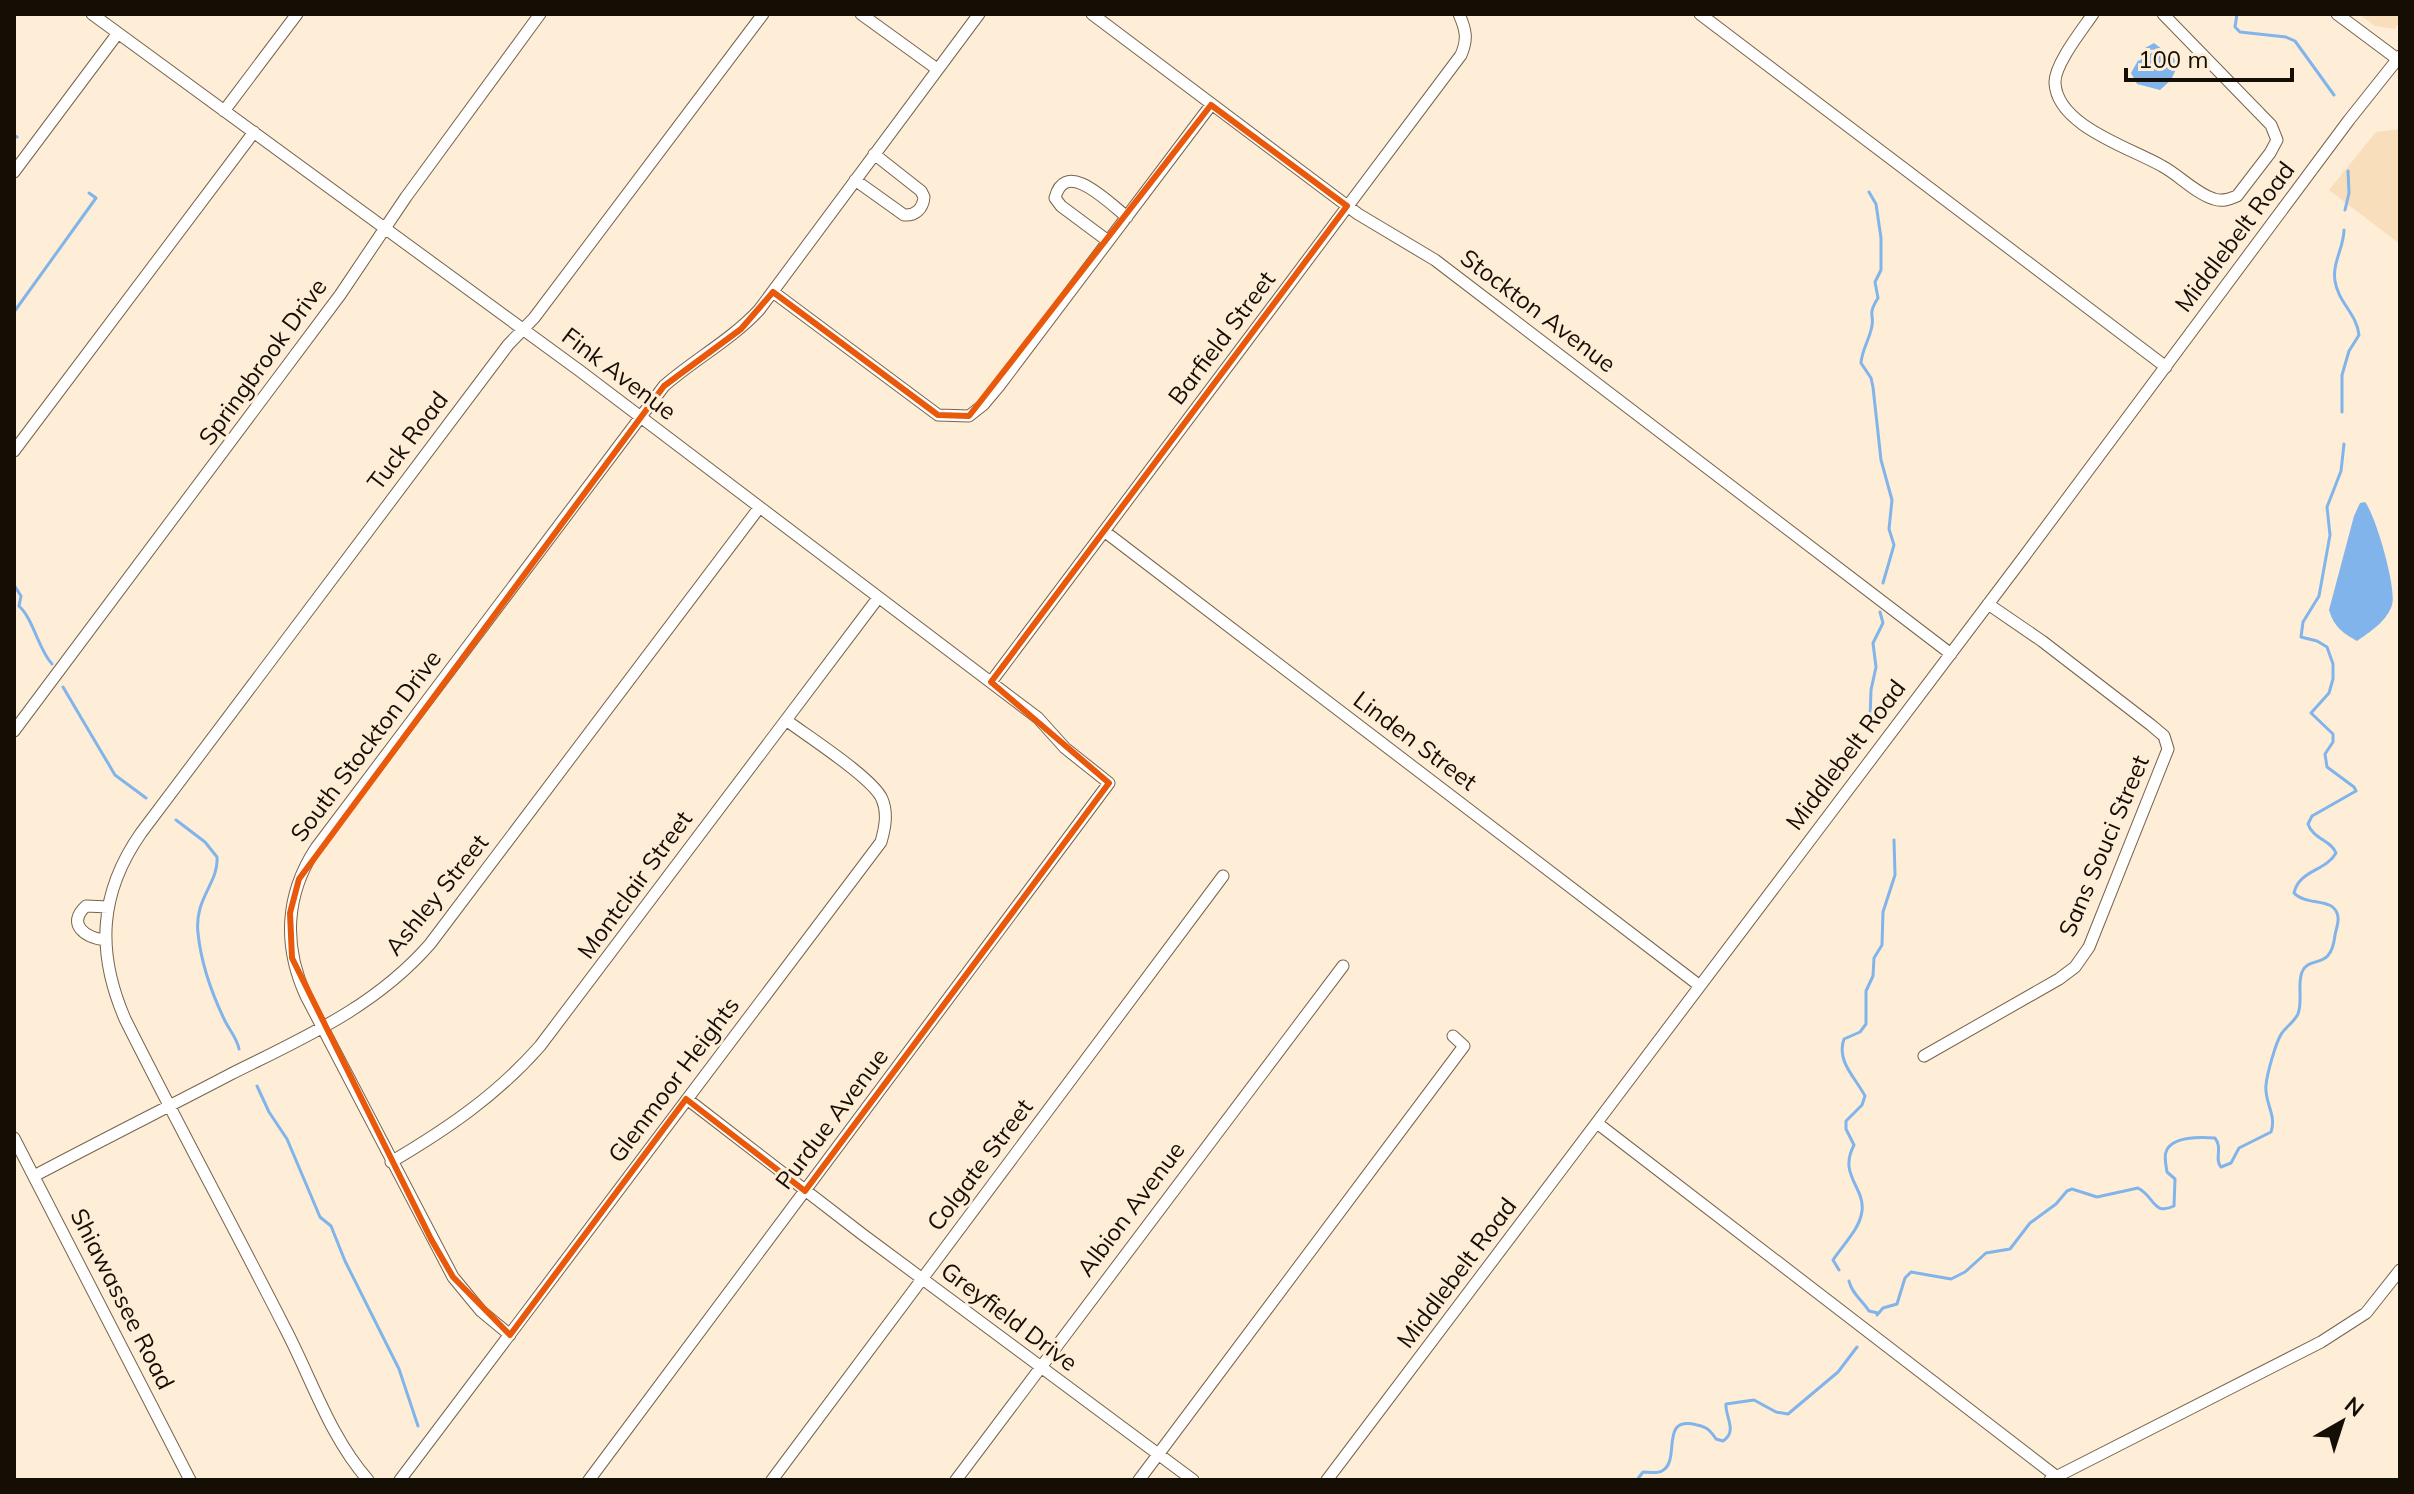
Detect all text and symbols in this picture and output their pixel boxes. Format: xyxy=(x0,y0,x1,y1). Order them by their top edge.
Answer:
scale bar xyxy=(2126,32,2292,82)
text: 100 m xyxy=(2138,44,2209,74)
street label: Middlebelt Road xyxy=(2168,155,2301,318)
street label: Stockton Avenue xyxy=(1455,242,1622,378)
street label: Barfield Street xyxy=(1161,265,1281,410)
street label: Springbrook Drive xyxy=(191,272,333,451)
street label: Fink Avenue xyxy=(556,320,683,426)
street label: Tuck Road xyxy=(360,385,454,496)
street label: South Stockton Drive xyxy=(283,644,447,847)
street label: Middlebelt Road xyxy=(1779,673,1912,836)
street label: Linden Street xyxy=(1348,684,1483,796)
street label: Sans Souci Street xyxy=(2051,750,2155,941)
street label: Montclair Street xyxy=(570,805,698,964)
street label: Ashley Street xyxy=(378,828,494,961)
street label: Glenmoor Heights xyxy=(601,991,745,1168)
street label: Purdue Avenue xyxy=(768,1042,894,1195)
street label: Colgate Street xyxy=(920,1092,1039,1236)
street label: Albion Avenue xyxy=(1070,1135,1191,1282)
street label: Middlebelt Road xyxy=(1390,1191,1523,1354)
street label: Shiawassee Road xyxy=(64,1203,181,1394)
street label: Greyfield Drive xyxy=(935,1255,1084,1377)
north arrow xyxy=(2302,1382,2382,1462)
text: N xyxy=(2339,1390,2370,1423)

